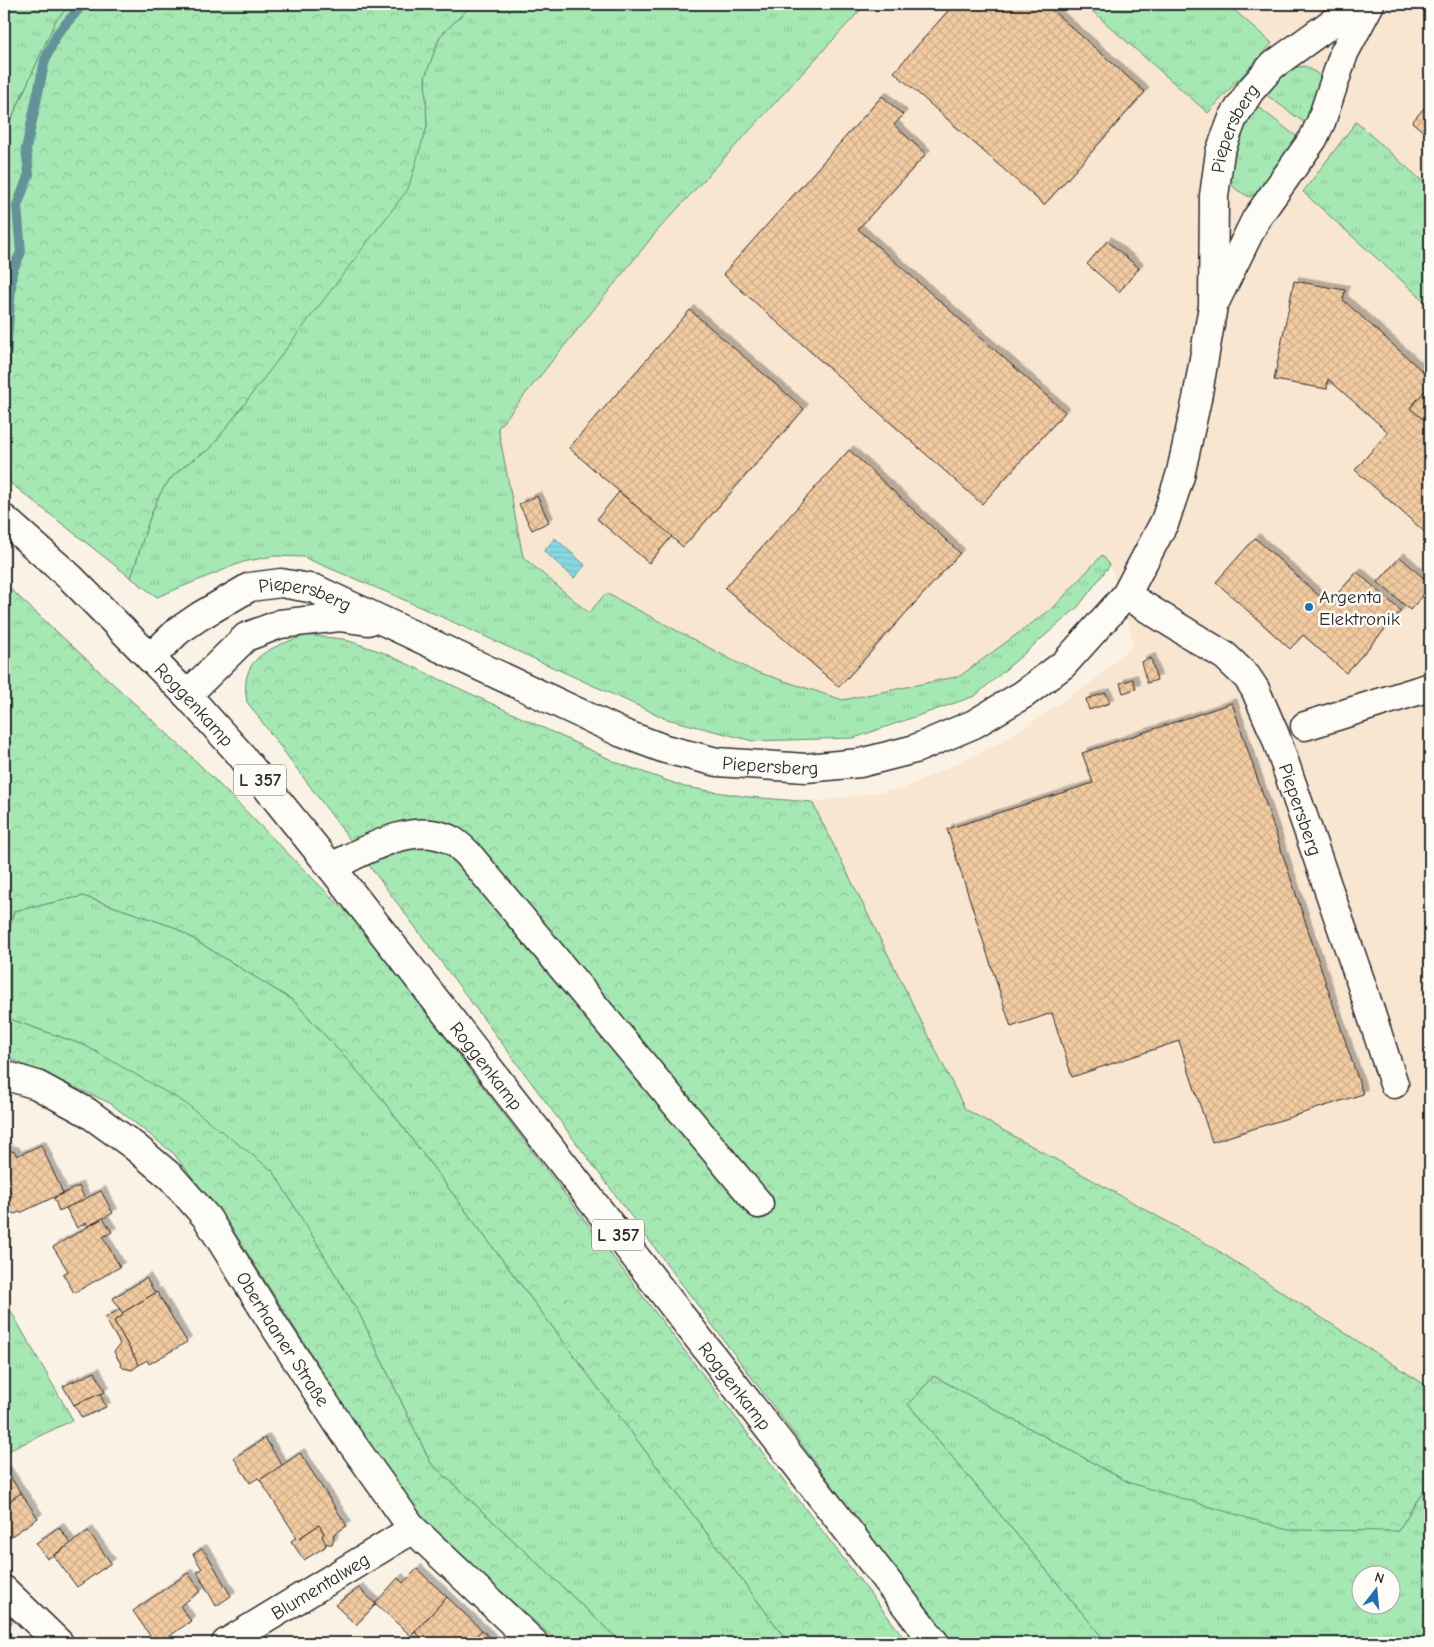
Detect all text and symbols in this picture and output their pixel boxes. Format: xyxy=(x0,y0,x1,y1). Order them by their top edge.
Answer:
street label: Piepersberg xyxy=(1207,79,1264,174)
street label: Piepersberg xyxy=(257,573,355,616)
place label: Argenta Elektronik xyxy=(1319,586,1401,630)
marker: Argenta Elektronik xyxy=(1303,601,1315,613)
street label: Roggenkamp xyxy=(150,659,238,751)
street label: Piepersberg xyxy=(721,752,819,780)
street label: Piepersberg xyxy=(1274,761,1326,859)
road number: L 357 xyxy=(234,764,286,796)
street label: Roggenkamp xyxy=(445,1018,527,1115)
road number: L 357 xyxy=(592,1220,644,1250)
street label: Oberhaaner Straße xyxy=(231,1268,334,1411)
street label: Roggenkamp xyxy=(693,1338,776,1435)
street label: Blumentalweg xyxy=(267,1548,374,1625)
north arrow xyxy=(1352,1564,1402,1614)
text: N xyxy=(1373,1569,1386,1587)

